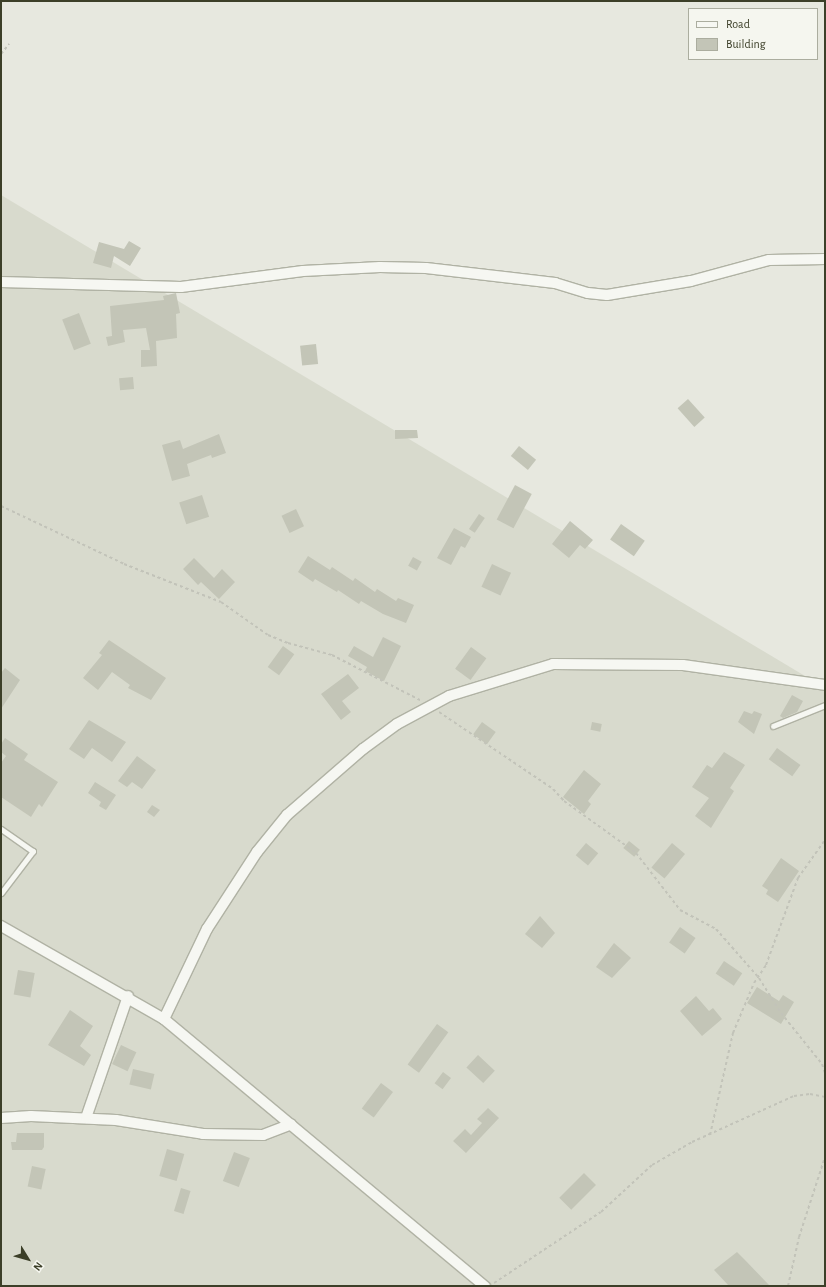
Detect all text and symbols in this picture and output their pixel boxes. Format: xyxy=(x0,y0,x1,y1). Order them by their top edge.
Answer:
legend xyxy=(688,8,818,60)
text: Road xyxy=(726,18,750,30)
text: Building xyxy=(726,38,766,50)
north arrow xyxy=(8,1239,48,1279)
text: N xyxy=(31,1260,45,1273)

